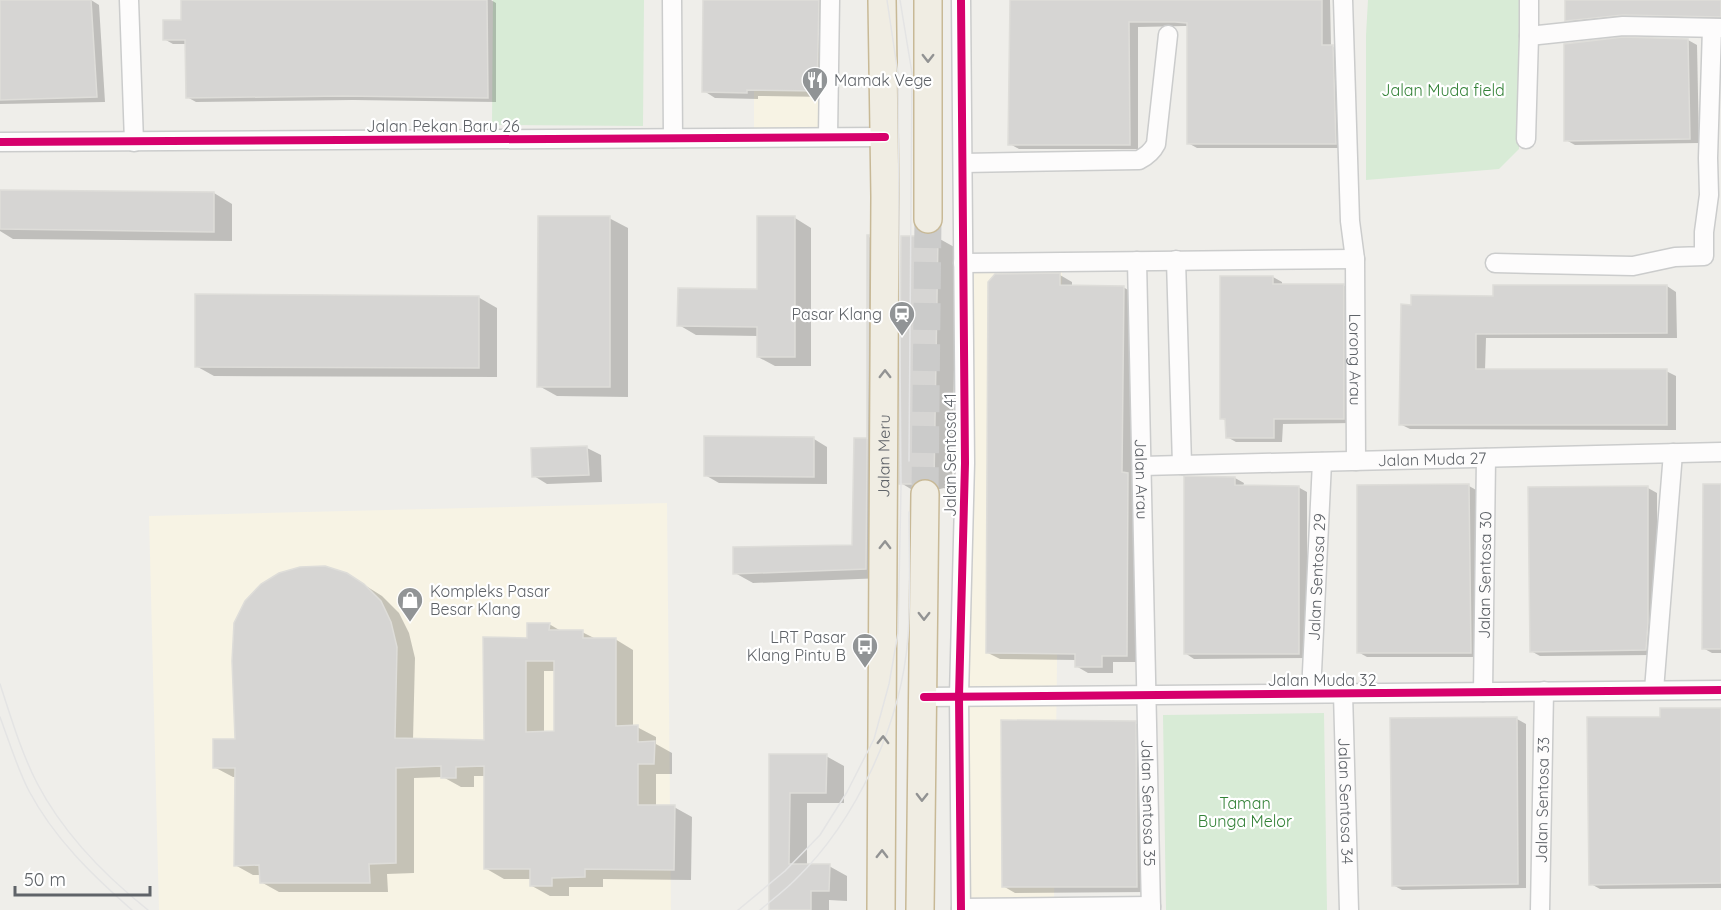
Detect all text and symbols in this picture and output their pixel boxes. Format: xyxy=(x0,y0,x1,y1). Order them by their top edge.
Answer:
one-way arrow xyxy=(922,54,934,63)
restaurant icon: Mamak Vege xyxy=(800,65,830,103)
place label: Mamak Vege xyxy=(834,70,932,90)
park label: Jalan Muda field xyxy=(1381,80,1505,100)
street label: Jalan Pekan Baru 26 xyxy=(366,116,520,136)
station icon: Pasar Klang xyxy=(887,299,917,337)
place label: Pasar Klang xyxy=(792,304,882,324)
street label: Lorong Arau xyxy=(1345,313,1366,406)
one-way arrow xyxy=(879,369,891,378)
street label: Jalan Sentosa 41 xyxy=(940,393,960,517)
street label: Jalan Meru xyxy=(873,414,894,498)
street label: Jalan Arau xyxy=(1131,438,1153,520)
street label: Jalan Muda 27 xyxy=(1377,448,1487,470)
street label: Jalan Sentosa 30 xyxy=(1474,511,1495,639)
street label: Jalan Sentosa 29 xyxy=(1303,513,1330,641)
one-way arrow xyxy=(879,540,891,549)
place label: Kompleks Pasar Besar Klang xyxy=(430,581,550,619)
shop icon: Kompleks Pasar Besar Klang xyxy=(395,585,425,623)
one-way arrow xyxy=(918,611,931,620)
place label: LRT Pasar Klang Pintu B xyxy=(747,627,846,665)
bus stop icon: LRT Pasar Klang Pintu B xyxy=(850,631,880,669)
street label: Jalan Muda 32 xyxy=(1267,670,1377,690)
one-way arrow xyxy=(877,735,889,744)
street label: Jalan Sentosa 33 xyxy=(1531,736,1553,864)
street label: Jalan Sentosa 34 xyxy=(1334,737,1358,865)
street label: Jalan Sentosa 35 xyxy=(1137,739,1160,867)
one-way arrow xyxy=(916,792,928,801)
park label: Taman Bunga Melor xyxy=(1198,793,1292,831)
one-way arrow xyxy=(876,850,888,859)
scale bar xyxy=(15,859,150,897)
text: 50 m xyxy=(24,868,66,891)

